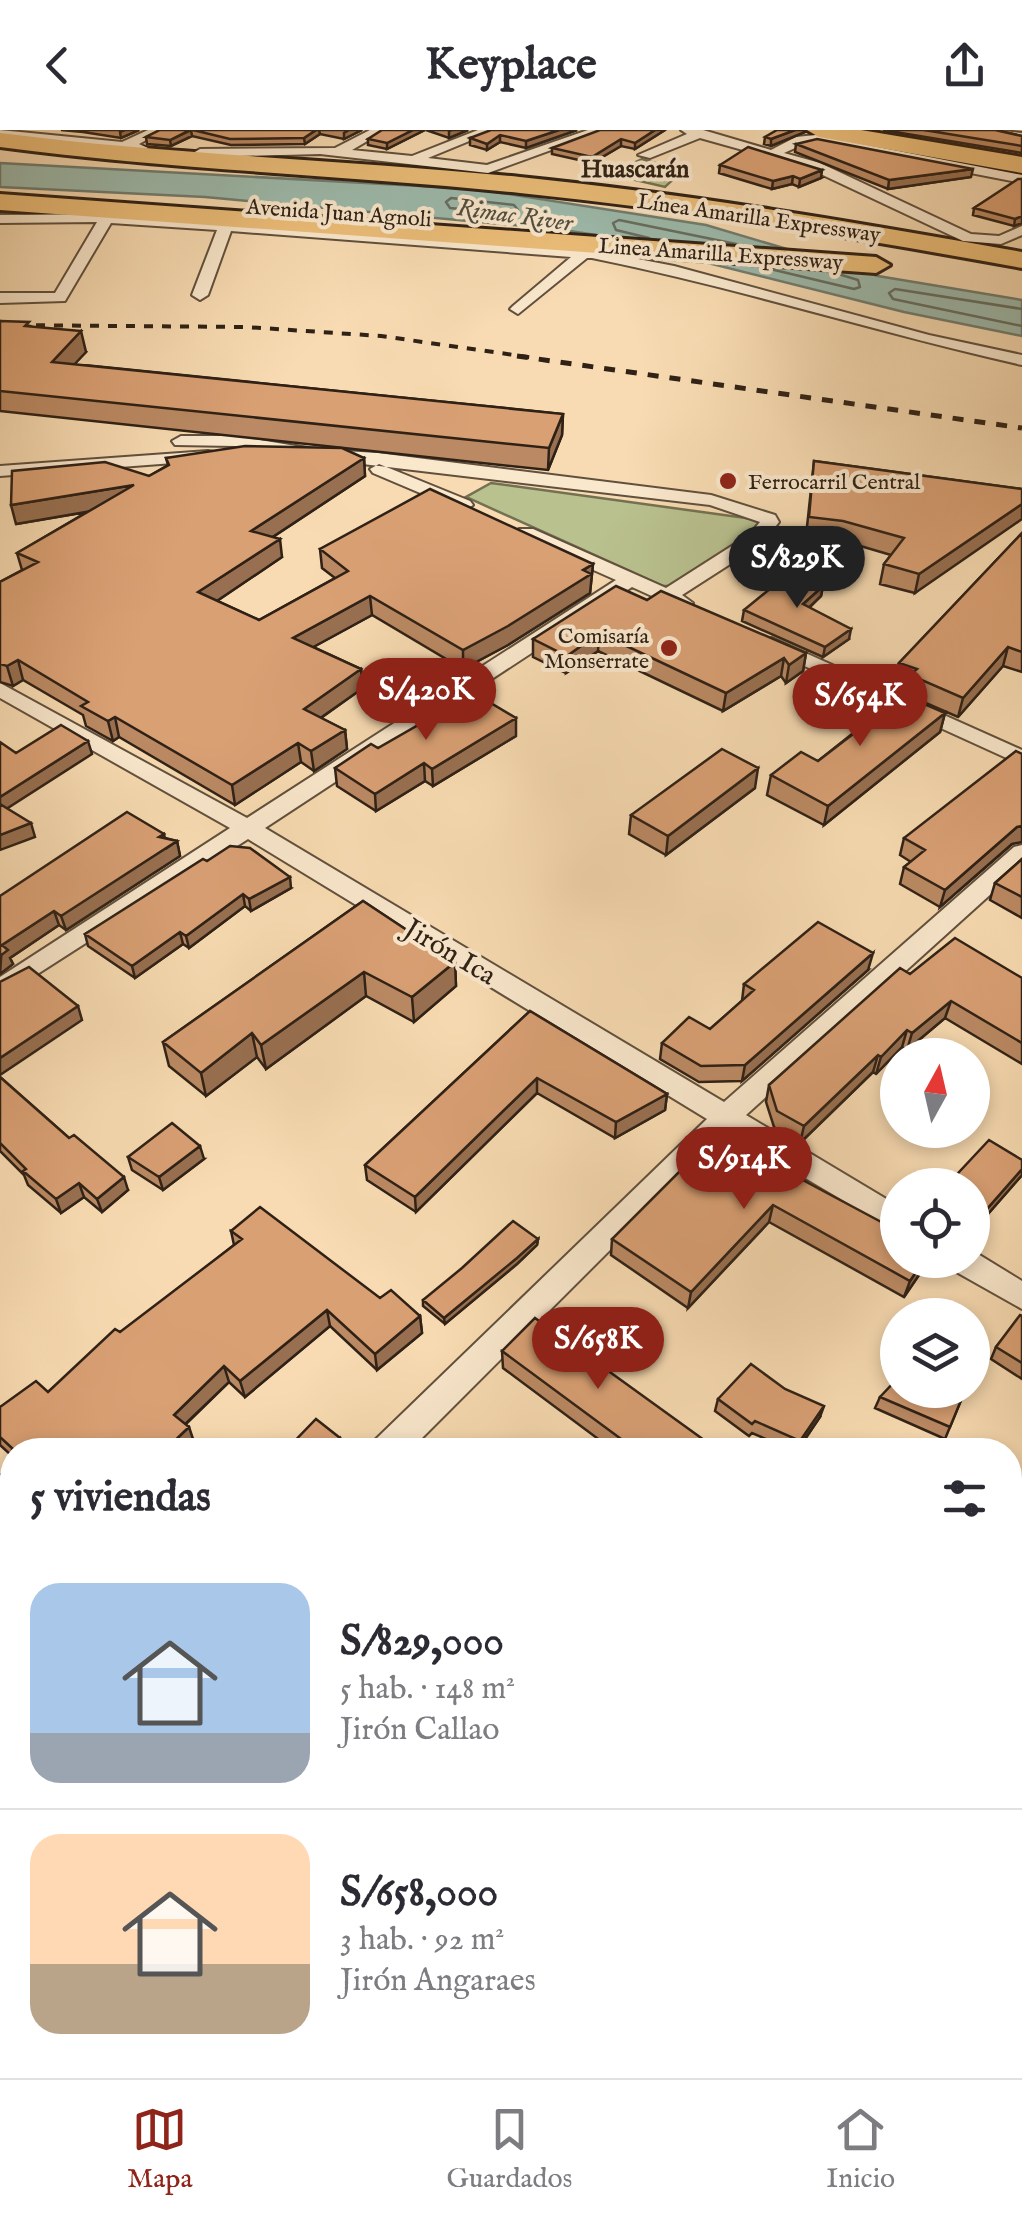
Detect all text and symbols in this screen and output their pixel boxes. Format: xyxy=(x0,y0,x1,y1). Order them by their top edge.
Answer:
text: Keyplace xyxy=(425,37,597,94)
icon: back xyxy=(30,38,85,93)
icon: share xyxy=(937,38,992,93)
district label: Huascarán xyxy=(581,154,690,186)
street label: Línea Amarilla Expressway xyxy=(635,188,882,250)
water label: Rimac River xyxy=(455,192,576,240)
street label: Avenida Juan Agnoli xyxy=(244,193,433,234)
street label: Linea Amarilla Expressway xyxy=(597,232,844,278)
place label: Ferrocarril Central xyxy=(748,469,920,497)
marker: Ferrocarril Central xyxy=(717,470,739,492)
pin: S/829K xyxy=(716,526,878,611)
text: S/829K xyxy=(751,538,843,579)
place label: Comisaría Monserrate xyxy=(544,623,649,676)
marker: Comisaría Monserrate xyxy=(658,637,680,659)
pin: S/420K xyxy=(345,658,507,743)
pin: S/654K xyxy=(779,664,941,749)
text: S/420K xyxy=(378,670,474,711)
text: S/654K xyxy=(815,676,905,717)
street label: Jirón Ica xyxy=(395,911,503,995)
north arrow xyxy=(880,1038,990,1148)
map controls xyxy=(880,1038,990,1408)
pin: S/914K xyxy=(663,1127,825,1212)
text: S/914K xyxy=(698,1139,790,1180)
button: locate xyxy=(880,1168,990,1278)
button: layers xyxy=(880,1298,990,1408)
pin: S/658K xyxy=(517,1307,679,1392)
text: S/658K xyxy=(554,1319,642,1360)
icon: filters xyxy=(937,1471,992,1526)
text: 5 viviendas xyxy=(30,1472,211,1525)
text: S/829,000 xyxy=(340,1616,504,1669)
icon: home xyxy=(110,1623,230,1743)
text: 5 hab. · 148 m² xyxy=(340,1669,515,1710)
text: Jirón Callao xyxy=(340,1710,500,1751)
text: S/658,000 xyxy=(340,1867,498,1920)
icon: home xyxy=(110,1874,230,1994)
text: 3 hab. · 92 m² xyxy=(340,1920,504,1961)
text: Jirón Angaraes xyxy=(340,1961,536,2002)
tab: Mapa xyxy=(127,2102,193,2197)
tab: Guardados xyxy=(446,2102,572,2197)
tab: Inicio xyxy=(826,2102,895,2197)

